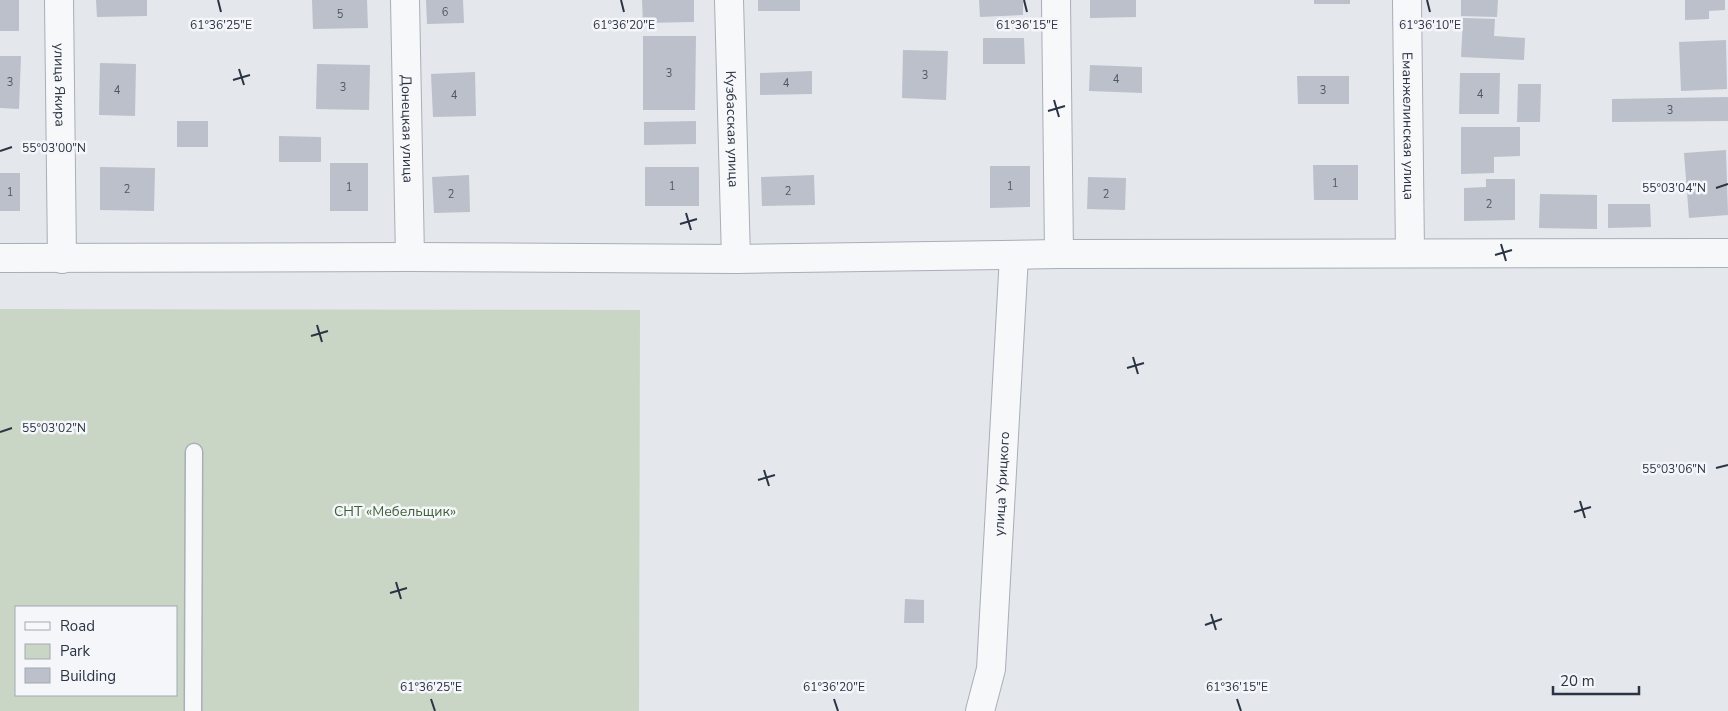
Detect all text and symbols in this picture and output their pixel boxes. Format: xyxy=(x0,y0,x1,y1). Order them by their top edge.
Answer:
house number: 6 xyxy=(442,5,449,20)
house number: 5 xyxy=(337,7,344,22)
text: 61°36'25"E xyxy=(190,17,252,33)
text: 61°36'20"E xyxy=(593,17,655,33)
text: 61°36'15"E xyxy=(996,17,1058,33)
text: 61°36'10"E xyxy=(1399,17,1461,33)
street label: улица Якира xyxy=(50,43,69,127)
street label: Еманжелинская улица xyxy=(1398,52,1418,200)
house number: 3 xyxy=(666,66,672,81)
house number: 3 xyxy=(922,68,928,83)
street label: Кузбасская улица xyxy=(721,70,743,188)
house number: 4 xyxy=(1113,72,1120,87)
house number: 3 xyxy=(7,75,13,90)
street label: Донецкая улица xyxy=(396,75,418,183)
house number: 4 xyxy=(783,76,790,91)
house number: 3 xyxy=(340,80,346,95)
house number: 4 xyxy=(114,83,121,98)
house number: 3 xyxy=(1320,83,1326,98)
house number: 4 xyxy=(1477,87,1484,102)
house number: 4 xyxy=(451,88,458,103)
house number: 3 xyxy=(1667,103,1673,118)
text: 55°03'00"N xyxy=(22,140,86,156)
house number: 1 xyxy=(1332,176,1338,191)
house number: 1 xyxy=(669,179,675,194)
house number: 1 xyxy=(1007,179,1013,194)
house number: 1 xyxy=(346,180,352,195)
text: 55°03'04"N xyxy=(1642,180,1706,196)
house number: 2 xyxy=(124,182,130,197)
house number: 2 xyxy=(785,184,791,199)
house number: 1 xyxy=(7,185,13,200)
house number: 2 xyxy=(448,187,454,202)
house number: 2 xyxy=(1103,187,1109,202)
house number: 2 xyxy=(1486,197,1492,212)
text: 55°03'02"N xyxy=(22,420,86,436)
street label: улица Урицкого xyxy=(989,431,1014,537)
text: 55°03'06"N xyxy=(1642,461,1706,477)
park label: СНТ «Мебельщик» xyxy=(334,502,456,521)
legend xyxy=(15,606,178,696)
text: Road xyxy=(60,616,95,636)
text: Park xyxy=(60,641,90,661)
scale bar xyxy=(1553,664,1639,696)
text: Building xyxy=(60,666,116,686)
text: 20 m xyxy=(1560,671,1595,691)
text: 61°36'25"E xyxy=(400,679,462,695)
text: 61°36'20"E xyxy=(803,679,865,695)
text: 61°36'15"E xyxy=(1206,679,1268,695)

